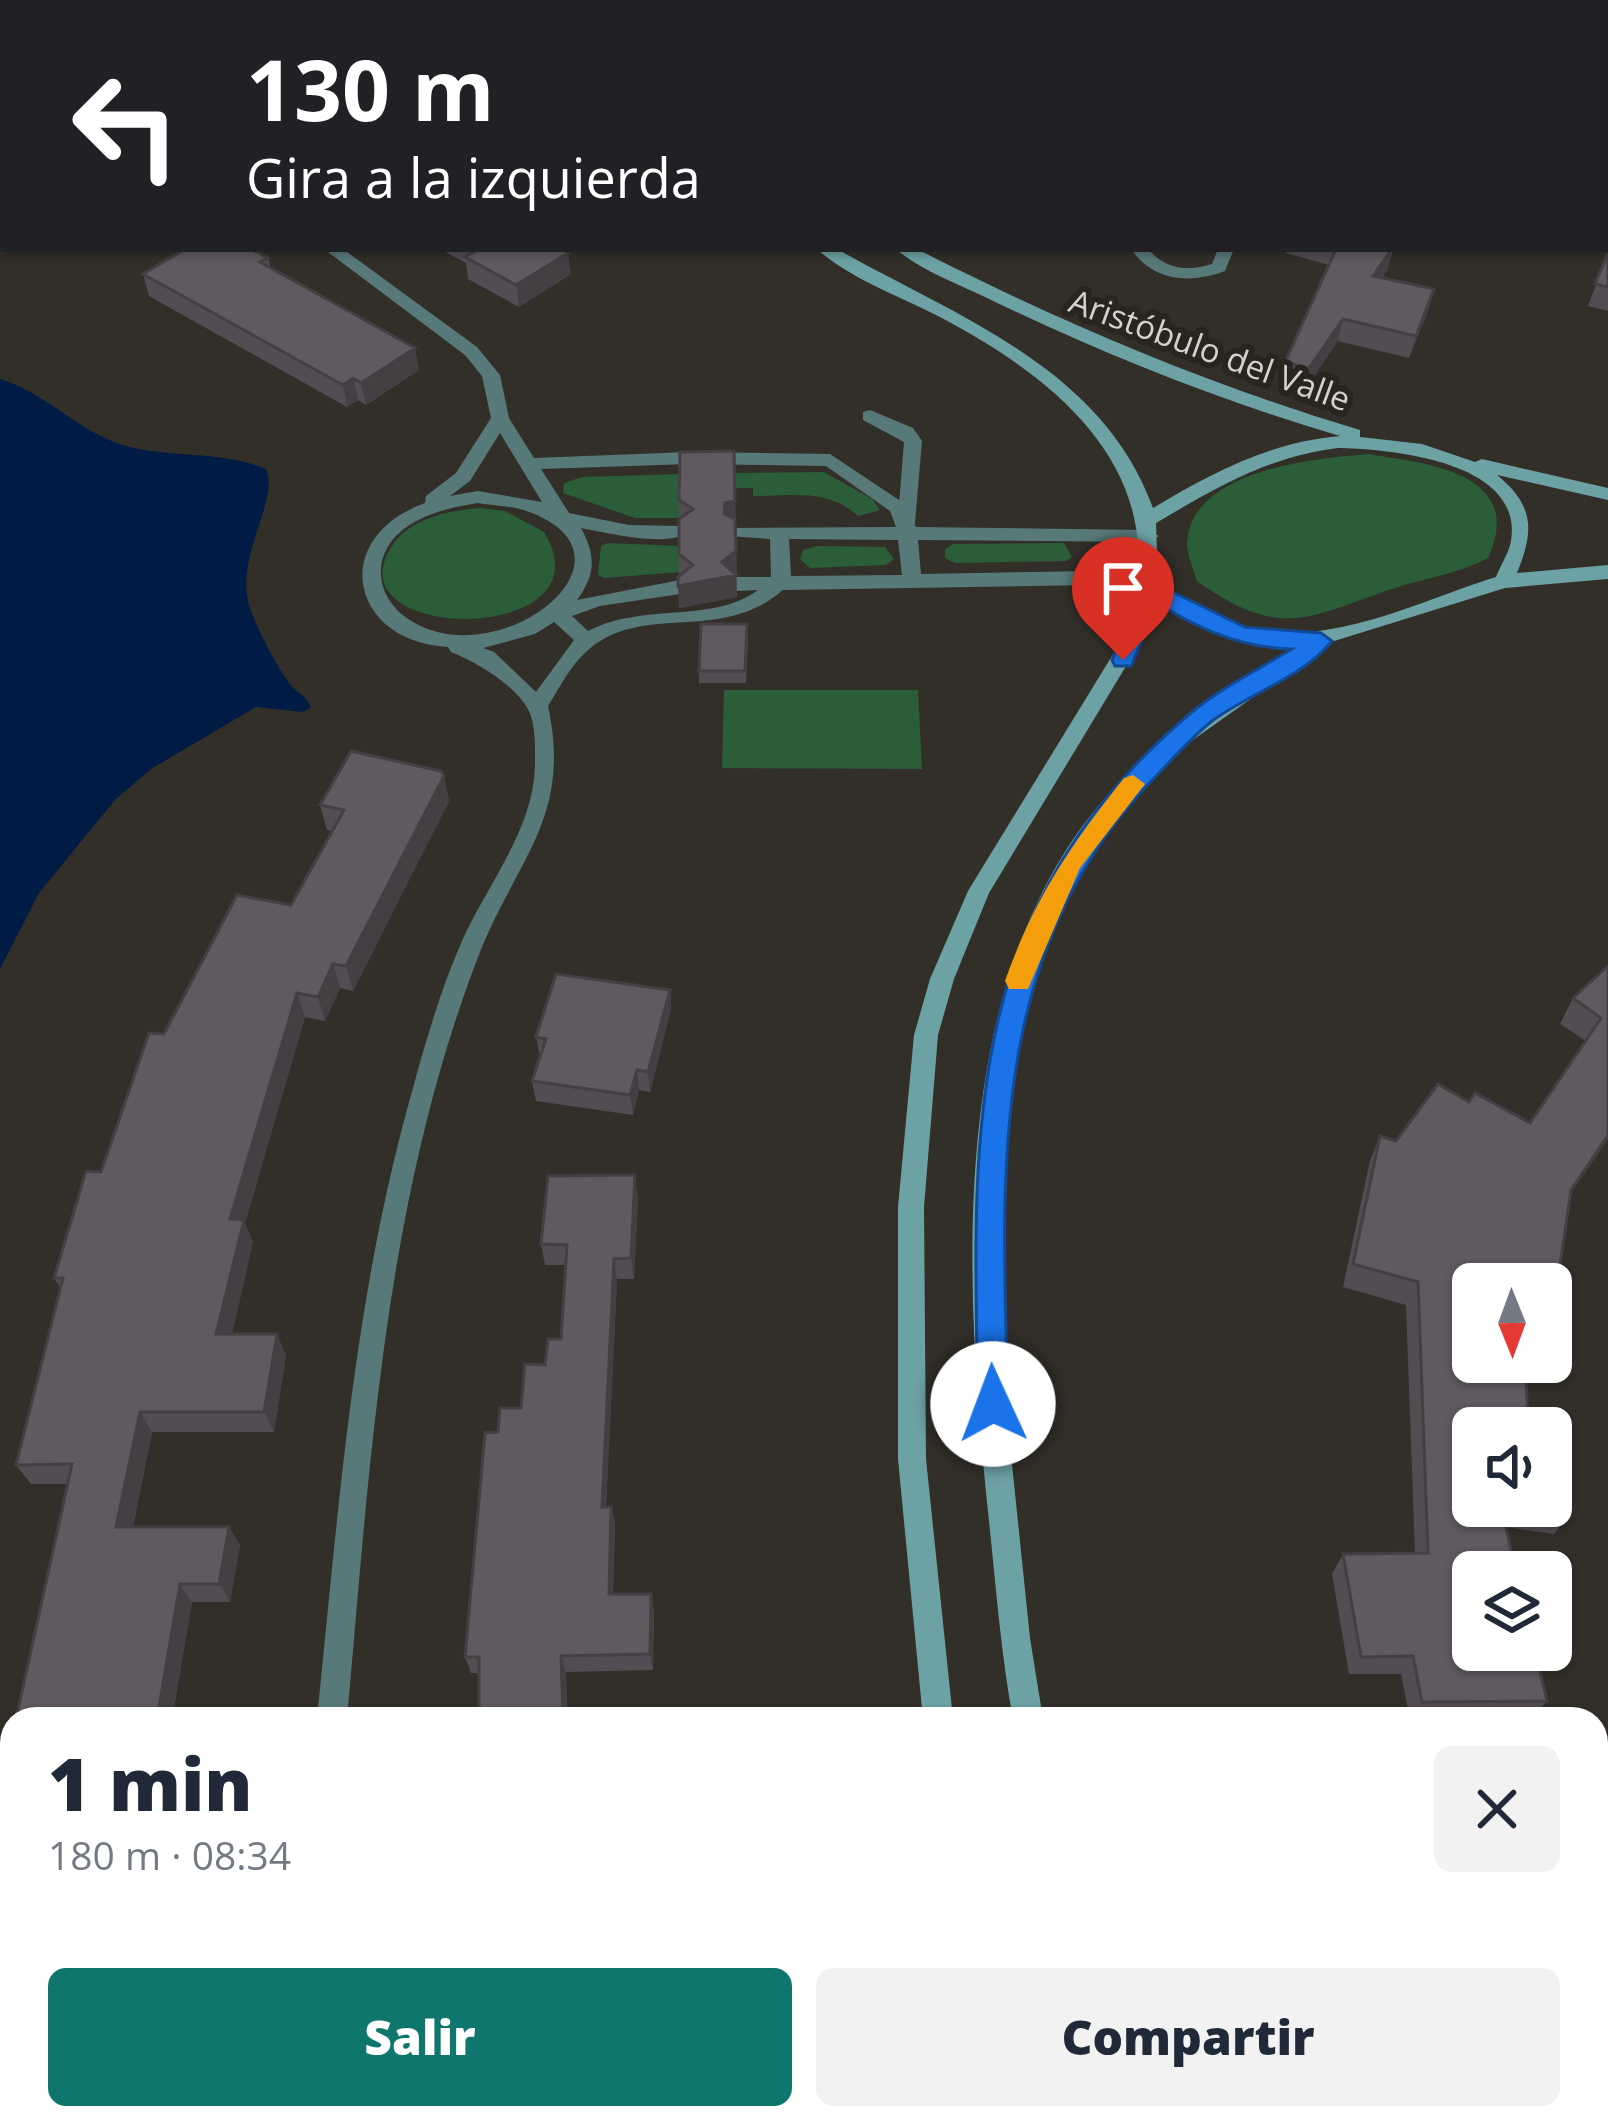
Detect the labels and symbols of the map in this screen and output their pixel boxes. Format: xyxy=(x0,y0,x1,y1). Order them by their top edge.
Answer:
street label: Aristóbulo del Valle xyxy=(1063,278,1357,421)
pin xyxy=(1072,537,1174,660)
north arrow xyxy=(1452,1263,1572,1383)
position arrow xyxy=(930,1341,1056,1467)

